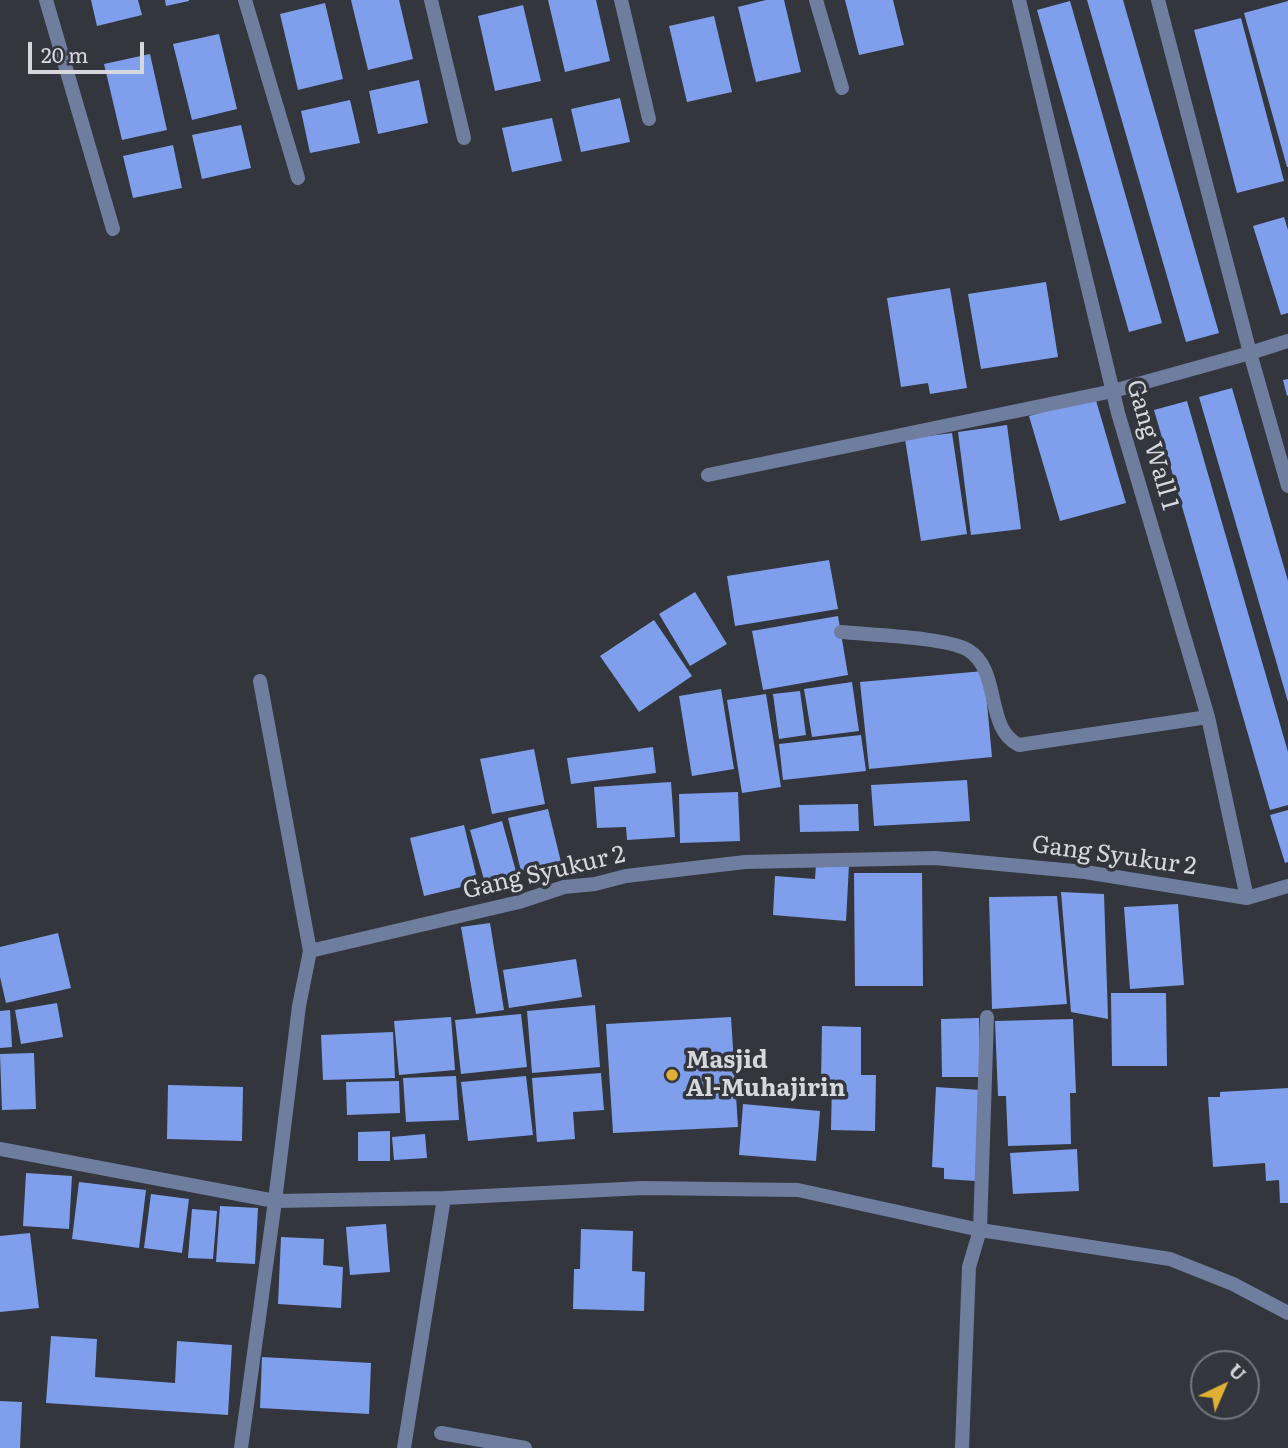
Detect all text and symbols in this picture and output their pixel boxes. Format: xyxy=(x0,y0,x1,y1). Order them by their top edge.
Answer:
scale bar xyxy=(32,28,147,72)
text: 20 m xyxy=(41,38,88,69)
street label: Gang Wall 1 xyxy=(1120,377,1184,513)
street label: Gang Syukur 2 xyxy=(1030,830,1198,882)
street label: Gang Syukur 2 xyxy=(460,840,628,906)
place label: Masjid Al-Muhajirin xyxy=(686,1047,846,1103)
marker: Masjid Al-Muhajirin xyxy=(664,1067,680,1083)
north arrow xyxy=(1190,1350,1260,1420)
text: U xyxy=(1223,1356,1253,1387)

